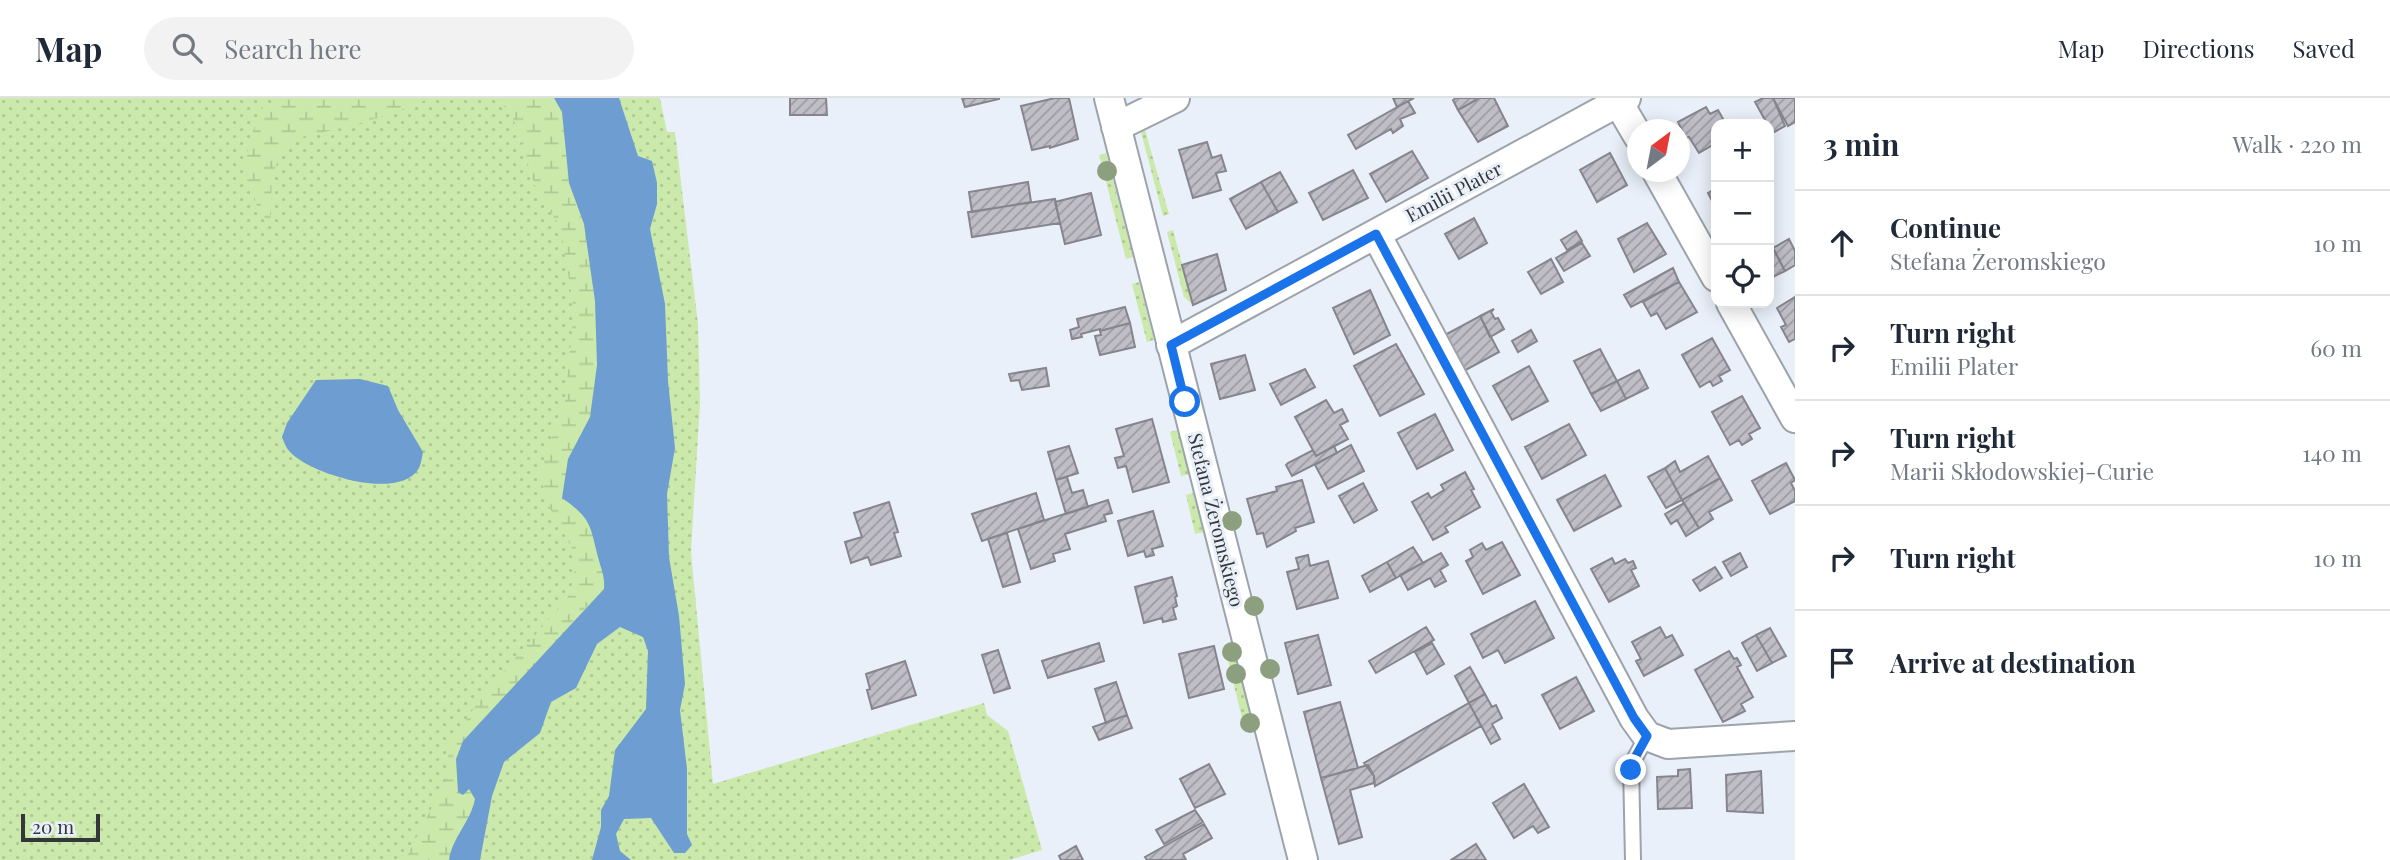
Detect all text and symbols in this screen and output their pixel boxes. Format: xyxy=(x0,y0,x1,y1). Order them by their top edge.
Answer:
search box xyxy=(144,17,634,80)
text: Map xyxy=(35,26,102,70)
icon: search xyxy=(168,29,206,67)
text: Search here xyxy=(224,31,362,66)
text: Map xyxy=(2058,32,2104,64)
text: Directions xyxy=(2142,32,2255,64)
text: Saved xyxy=(2293,32,2355,64)
north arrow xyxy=(1627,119,1690,182)
map controls xyxy=(1711,119,1774,308)
button: + xyxy=(1711,119,1774,182)
text: 3 min xyxy=(1823,124,1899,164)
text: Walk · 220 m xyxy=(2232,128,2362,159)
street label: Emilii Plater xyxy=(1401,155,1507,227)
button: − xyxy=(1711,182,1774,245)
text: Continue xyxy=(1890,210,2001,245)
icon: ahead xyxy=(1823,224,1861,262)
text: 10 m xyxy=(2314,227,2362,258)
button: locate xyxy=(1711,245,1774,308)
text: Stefana Żeromskiego xyxy=(1890,245,2106,276)
text: Turn right xyxy=(1890,315,2016,350)
icon: right xyxy=(1823,329,1861,367)
text: 60 m xyxy=(2310,332,2362,363)
text: Emilii Plater xyxy=(1890,350,2018,381)
route start xyxy=(1169,386,1200,417)
text: Turn right xyxy=(1890,420,2016,455)
street label: Stefana Żeromskiego xyxy=(1183,430,1251,609)
icon: right xyxy=(1823,434,1861,472)
text: 140 m xyxy=(2302,437,2362,468)
text: Marii Skłodowskiej-Curie xyxy=(1890,455,2154,486)
icon: right xyxy=(1823,539,1861,577)
text: Turn right xyxy=(1890,540,2016,575)
text: 10 m xyxy=(2314,542,2362,573)
icon: arrive xyxy=(1823,644,1861,682)
text: Arrive at destination xyxy=(1890,645,2136,680)
route end xyxy=(1615,754,1646,785)
scale bar xyxy=(21,811,100,843)
text: 20 m xyxy=(32,813,74,839)

